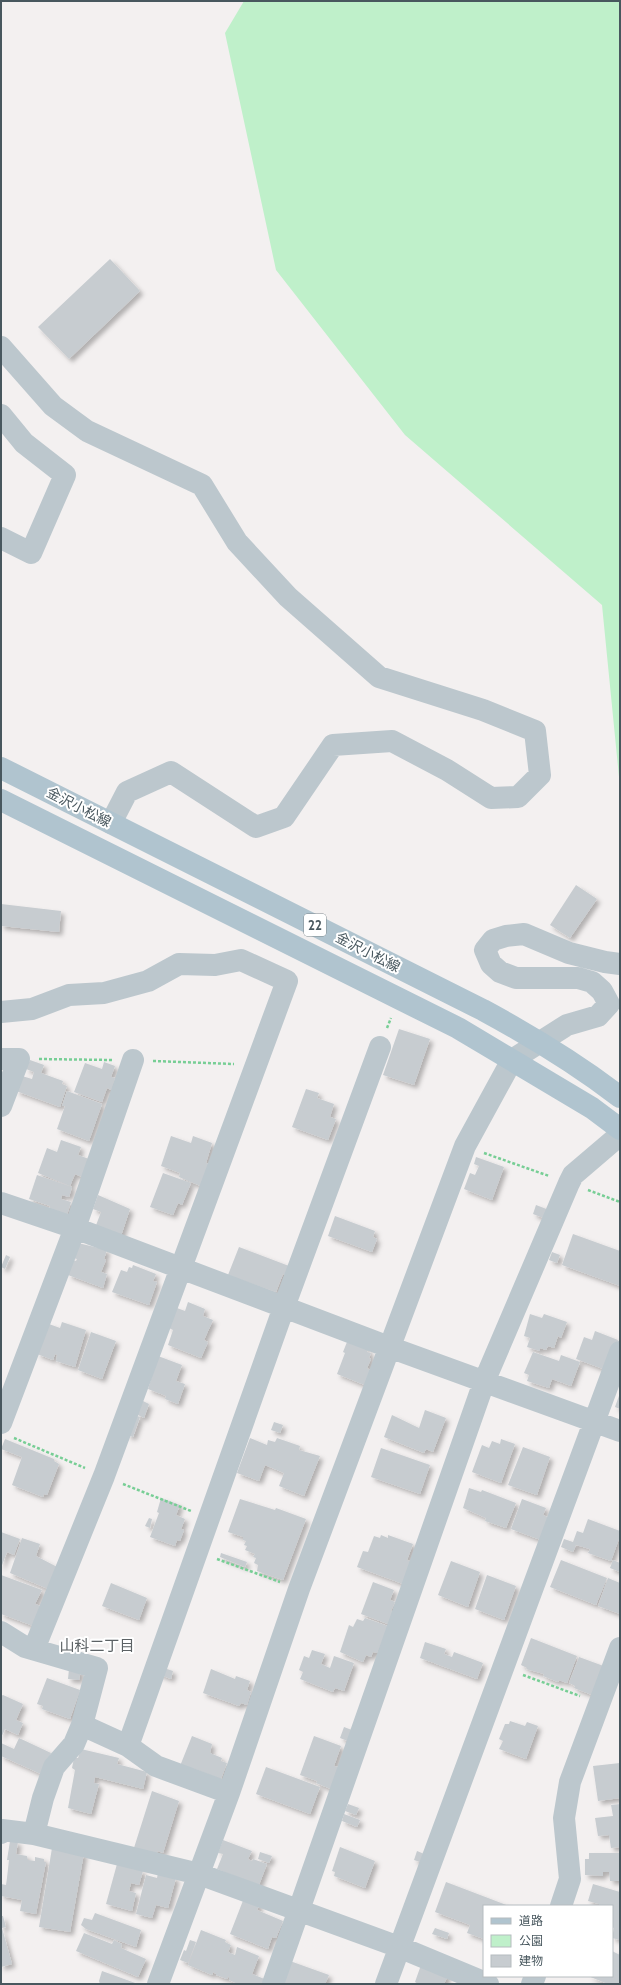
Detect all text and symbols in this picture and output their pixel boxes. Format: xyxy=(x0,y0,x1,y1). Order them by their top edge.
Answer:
street label: 金沢小松線 xyxy=(44,783,114,831)
road number: 22 xyxy=(304,914,326,936)
street label: 金沢小松線 xyxy=(333,928,403,976)
district label: 山科二丁目 xyxy=(59,1637,135,1655)
legend xyxy=(483,1905,613,1977)
text: 道路 xyxy=(519,1913,543,1928)
text: 公園 xyxy=(519,1933,543,1948)
text: 建物 xyxy=(519,1953,543,1968)

